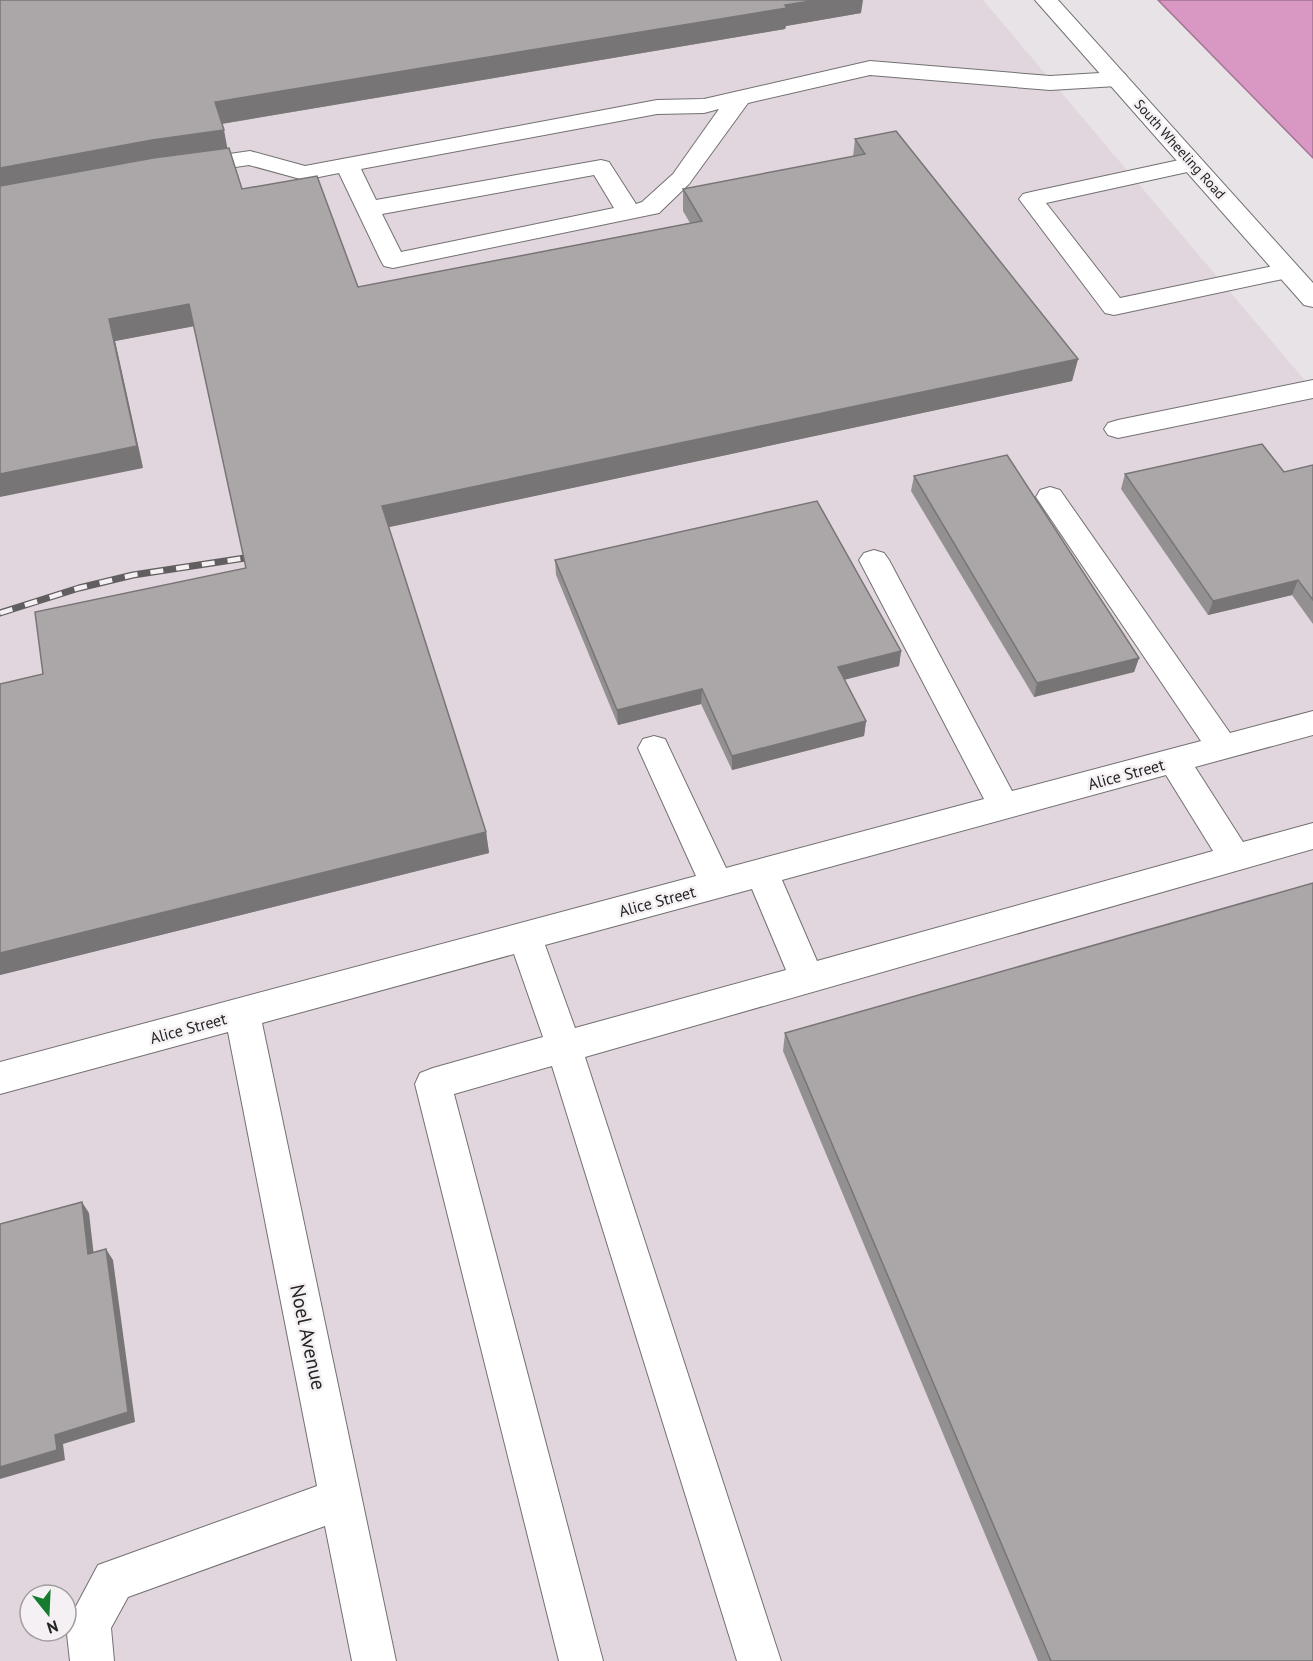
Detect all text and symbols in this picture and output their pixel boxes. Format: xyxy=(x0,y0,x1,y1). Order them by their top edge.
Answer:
street label: South Wheeling Road xyxy=(1130,95,1230,203)
street label: Alice Street xyxy=(1086,754,1167,794)
street label: Alice Street xyxy=(617,881,698,921)
street label: Alice Street xyxy=(148,1008,229,1048)
street label: Noel Avenue xyxy=(284,1282,332,1392)
north arrow xyxy=(18,1583,78,1643)
text: N xyxy=(45,1616,61,1638)

